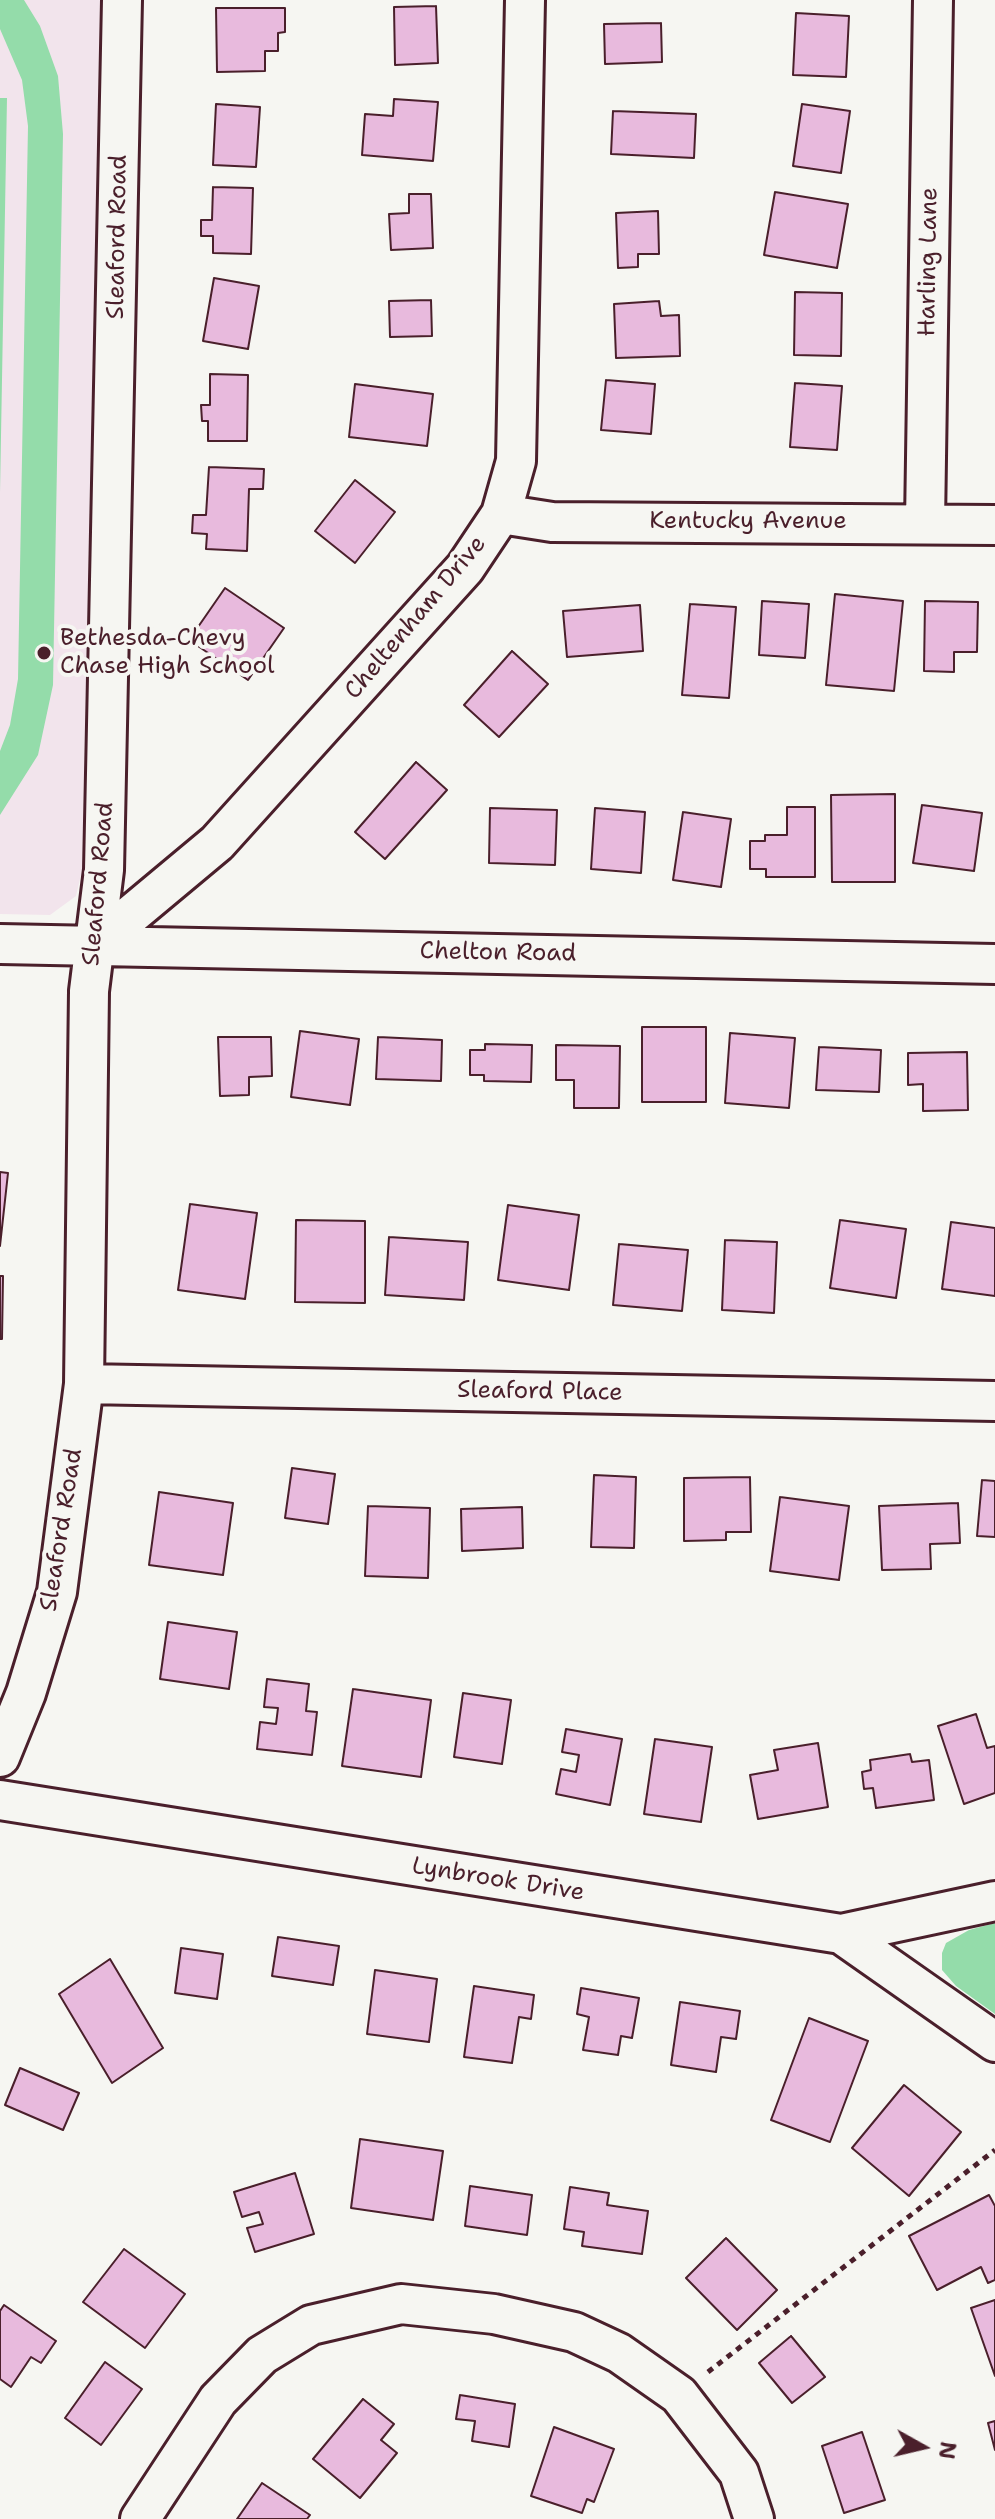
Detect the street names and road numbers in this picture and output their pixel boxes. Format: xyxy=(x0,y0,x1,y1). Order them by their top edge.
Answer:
street label: Sleaford Road xyxy=(102,154,134,320)
street label: Harling Lane xyxy=(913,187,945,337)
street label: Kentucky Avenue xyxy=(649,508,847,536)
street label: Cheltenham Drive xyxy=(339,530,493,706)
street label: Sleaford Road xyxy=(77,801,121,967)
street label: Chelton Road xyxy=(419,937,577,969)
street label: Sleaford Place xyxy=(457,1376,623,1408)
street label: Sleaford Road xyxy=(35,1446,89,1614)
street label: Lynbrook Drive xyxy=(410,1852,586,1908)

